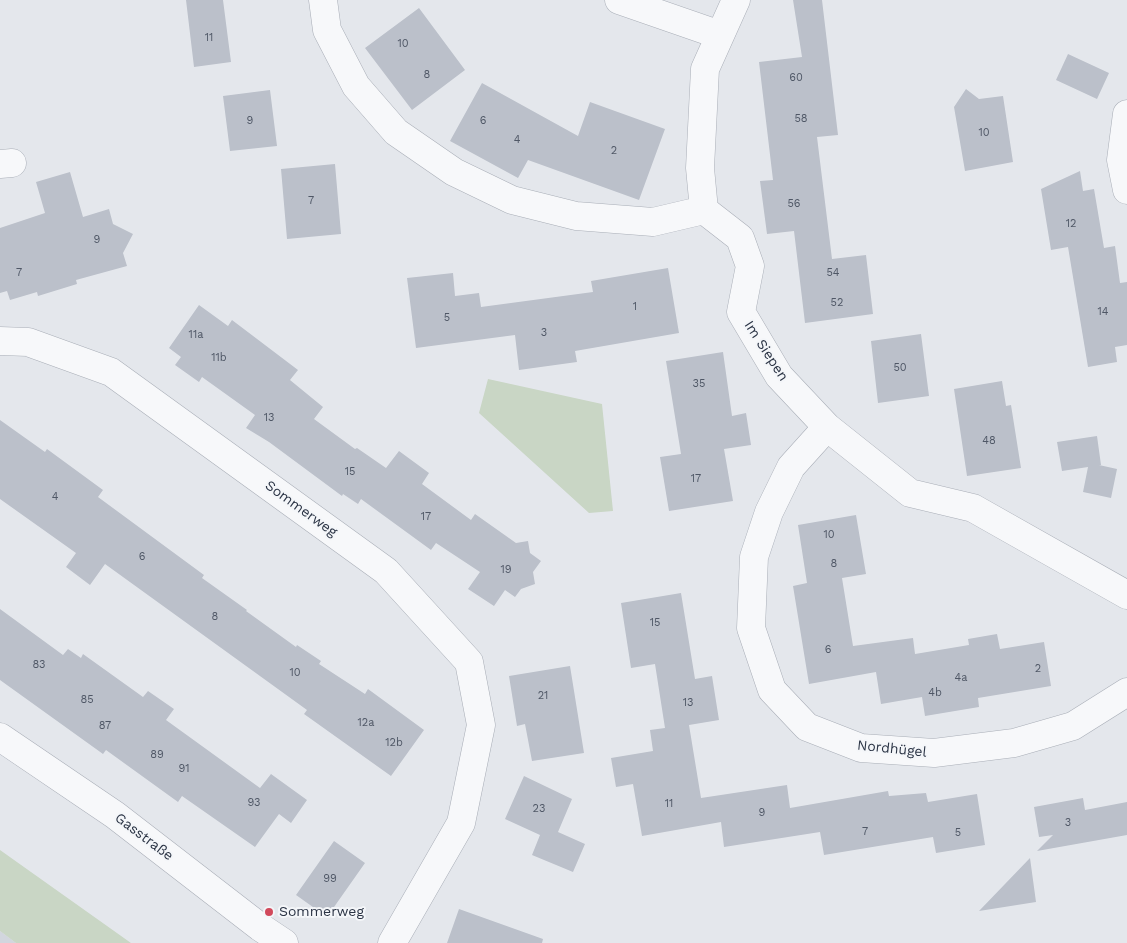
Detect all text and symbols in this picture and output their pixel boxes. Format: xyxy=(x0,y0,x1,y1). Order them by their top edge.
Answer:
house number: 11 xyxy=(205,31,213,45)
house number: 10 xyxy=(397,37,409,51)
house number: 8 xyxy=(424,68,430,82)
house number: 60 xyxy=(789,71,803,85)
house number: 58 xyxy=(794,112,808,126)
house number: 9 xyxy=(247,114,253,128)
house number: 6 xyxy=(480,114,486,128)
house number: 10 xyxy=(978,126,990,140)
house number: 4 xyxy=(514,133,520,147)
house number: 2 xyxy=(611,144,617,158)
house number: 7 xyxy=(308,194,314,208)
house number: 56 xyxy=(787,197,801,211)
house number: 12 xyxy=(1066,217,1076,231)
house number: 9 xyxy=(94,233,100,247)
house number: 7 xyxy=(16,266,22,280)
house number: 54 xyxy=(826,266,840,280)
house number: 52 xyxy=(831,296,843,310)
house number: 1 xyxy=(633,300,637,314)
house number: 14 xyxy=(1097,305,1109,319)
house number: 5 xyxy=(444,311,450,325)
street label: Im Siepen xyxy=(740,318,792,384)
house number: 3 xyxy=(541,326,547,340)
house number: 11a xyxy=(189,328,203,342)
house number: 11b xyxy=(211,351,227,365)
house number: 50 xyxy=(893,361,907,375)
house number: 35 xyxy=(693,377,705,391)
house number: 13 xyxy=(264,411,274,425)
house number: 48 xyxy=(982,434,996,448)
house number: 15 xyxy=(345,465,355,479)
house number: 17 xyxy=(691,472,701,486)
street label: Sommerweg xyxy=(262,477,340,541)
house number: 4 xyxy=(52,490,58,504)
house number: 17 xyxy=(421,510,431,524)
house number: 10 xyxy=(823,528,835,542)
house number: 6 xyxy=(139,550,145,564)
house number: 8 xyxy=(831,557,837,571)
house number: 19 xyxy=(500,563,512,577)
house number: 8 xyxy=(212,610,218,624)
house number: 15 xyxy=(650,616,660,630)
house number: 6 xyxy=(825,643,831,657)
house number: 83 xyxy=(33,658,45,672)
house number: 2 xyxy=(1035,662,1041,676)
house number: 10 xyxy=(289,666,301,680)
house number: 4a xyxy=(955,671,967,685)
house number: 4b xyxy=(928,686,942,700)
house number: 21 xyxy=(538,689,548,703)
house number: 85 xyxy=(80,693,94,707)
house number: 13 xyxy=(683,696,693,710)
house number: 12a xyxy=(358,716,374,730)
house number: 87 xyxy=(99,719,111,733)
house number: 12b xyxy=(385,736,403,750)
street label: Nordhügel xyxy=(856,737,928,761)
house number: 89 xyxy=(150,748,164,762)
house number: 91 xyxy=(178,762,190,776)
house number: 93 xyxy=(248,796,260,810)
house number: 11 xyxy=(665,797,673,811)
house number: 23 xyxy=(533,802,545,816)
house number: 9 xyxy=(759,806,765,820)
street label: Gasstraße xyxy=(111,810,177,864)
house number: 3 xyxy=(1065,816,1071,830)
house number: 7 xyxy=(862,825,868,839)
house number: 5 xyxy=(955,826,961,840)
house number: 99 xyxy=(323,872,337,886)
place label: Sommerweg xyxy=(279,904,364,920)
marker: Sommerweg xyxy=(263,906,275,918)

